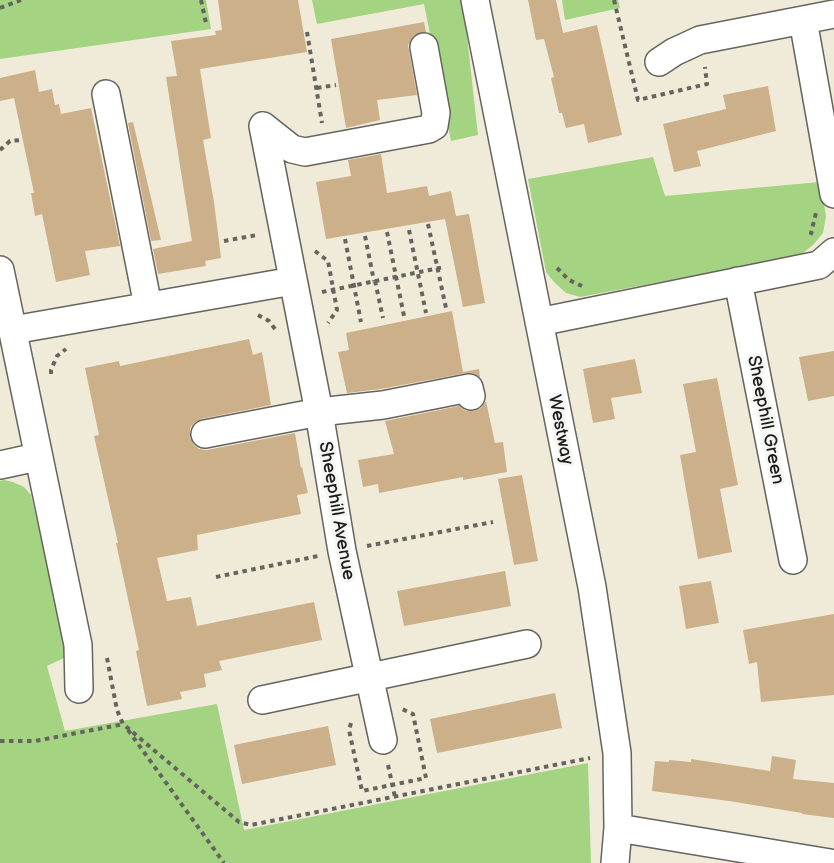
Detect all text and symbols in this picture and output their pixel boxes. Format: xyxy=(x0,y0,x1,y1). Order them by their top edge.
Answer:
street label: Sheephill Green xyxy=(742,354,788,486)
street label: Westway xyxy=(543,393,577,467)
street label: Sheephill Avenue xyxy=(313,440,359,582)

